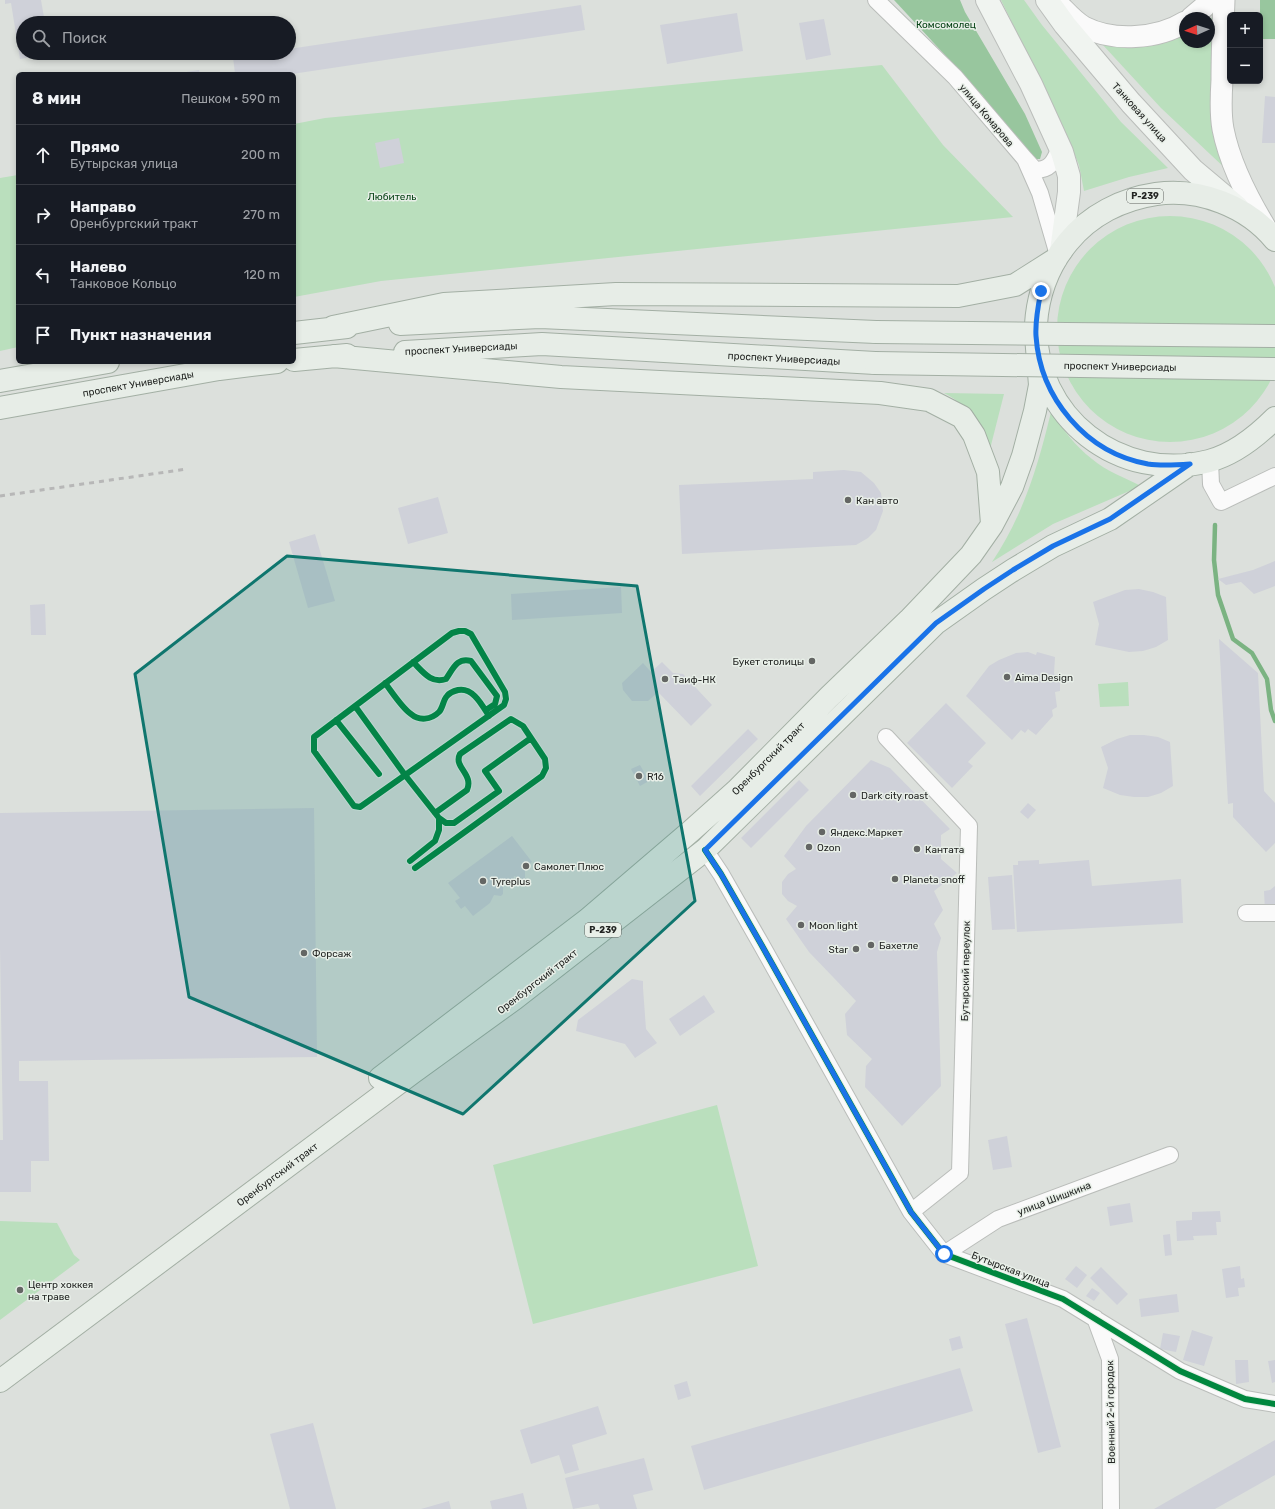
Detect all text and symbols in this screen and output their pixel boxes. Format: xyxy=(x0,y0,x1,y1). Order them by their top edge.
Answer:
north arrow xyxy=(1179,12,1215,48)
map controls xyxy=(1227,12,1263,84)
button: + xyxy=(1227,12,1263,48)
search box xyxy=(16,16,296,60)
park label: Комсомолец xyxy=(916,19,976,31)
icon: search xyxy=(30,27,52,49)
text: Поиск xyxy=(62,29,107,47)
button: − xyxy=(1227,48,1263,84)
street label: Танковая улица xyxy=(1109,80,1169,145)
street label: улица Комарова xyxy=(956,82,1016,149)
text: 8 мин xyxy=(32,88,81,108)
text: Пешком · 590 m xyxy=(181,91,280,106)
text: Прямо xyxy=(70,138,120,156)
icon: ahead xyxy=(32,144,54,166)
text: 200 m xyxy=(241,147,280,162)
text: Бутырская улица xyxy=(70,156,178,171)
road number: Р-239 xyxy=(1127,189,1163,203)
park label: Любитель xyxy=(368,191,416,203)
text: Направо xyxy=(70,198,136,216)
icon: right xyxy=(32,204,54,226)
text: 270 m xyxy=(243,207,280,222)
text: Оренбургский тракт xyxy=(70,216,198,231)
text: Налево xyxy=(70,258,127,276)
icon: left xyxy=(32,264,54,286)
text: 120 m xyxy=(244,267,280,282)
text: Танковое Кольцо xyxy=(70,276,177,291)
route end xyxy=(1032,282,1050,300)
icon: arrive xyxy=(32,324,54,346)
text: Пункт назначения xyxy=(70,326,212,344)
street label: проспект Универсиады xyxy=(404,340,518,358)
street label: проспект Универсиады xyxy=(727,350,841,368)
street label: проспект Универсиады xyxy=(1064,360,1176,374)
street label: проспект Универсиады xyxy=(82,368,195,400)
marker: Кан авто xyxy=(843,495,853,505)
place label: Кан авто xyxy=(856,495,899,507)
place label: Букет столицы xyxy=(732,656,804,668)
marker: Букет столицы xyxy=(807,656,817,666)
marker: Aima Design xyxy=(1002,672,1012,682)
place label: Aima Design xyxy=(1015,672,1073,684)
marker: Таиф-НК xyxy=(660,674,670,684)
place label: Таиф-НК xyxy=(673,674,716,686)
street label: Оренбургский тракт xyxy=(730,720,808,798)
marker: R16 xyxy=(634,771,644,781)
place label: R16 xyxy=(647,771,664,783)
marker: Dark city roast xyxy=(848,790,858,800)
place label: Dark city roast xyxy=(861,790,928,802)
marker: Яндекс.Маркет xyxy=(817,827,827,837)
place label: Яндекс.Маркет xyxy=(830,827,903,839)
marker: Ozon xyxy=(804,842,814,852)
place label: Ozon xyxy=(817,842,841,854)
marker: Кантата xyxy=(912,844,922,854)
place label: Кантата xyxy=(925,844,964,856)
marker: Самолет Плюс xyxy=(521,861,531,871)
place label: Самолет Плюс xyxy=(534,861,605,873)
marker: Planeta snoff xyxy=(890,874,900,884)
place label: Planeta snoff xyxy=(903,874,965,886)
marker: Tyreplus xyxy=(478,876,488,886)
place label: Tyreplus xyxy=(491,876,530,888)
marker: Moon light xyxy=(796,920,806,930)
place label: Moon light xyxy=(809,920,858,932)
street label: Бутырский переулок xyxy=(959,920,973,1021)
road number: Р-239 xyxy=(585,923,621,937)
marker: Бахетле xyxy=(866,940,876,950)
place label: Бахетле xyxy=(879,940,919,952)
place label: Star xyxy=(829,944,848,956)
marker: Star xyxy=(851,944,861,954)
street label: Оренбургский тракт xyxy=(495,947,580,1017)
marker: Форсаж xyxy=(299,948,309,958)
place label: Форсаж xyxy=(312,948,351,960)
street label: Оренбургский тракт xyxy=(235,1140,321,1209)
street label: улица Шишкина xyxy=(1016,1179,1093,1218)
route start xyxy=(935,1245,953,1263)
street label: Бутырская улица xyxy=(970,1249,1052,1290)
place label: Центр хоккея на траве xyxy=(28,1279,93,1303)
marker: Центр хоккея на траве xyxy=(15,1285,25,1295)
street label: Военный 2-й городок xyxy=(1104,1359,1118,1464)

